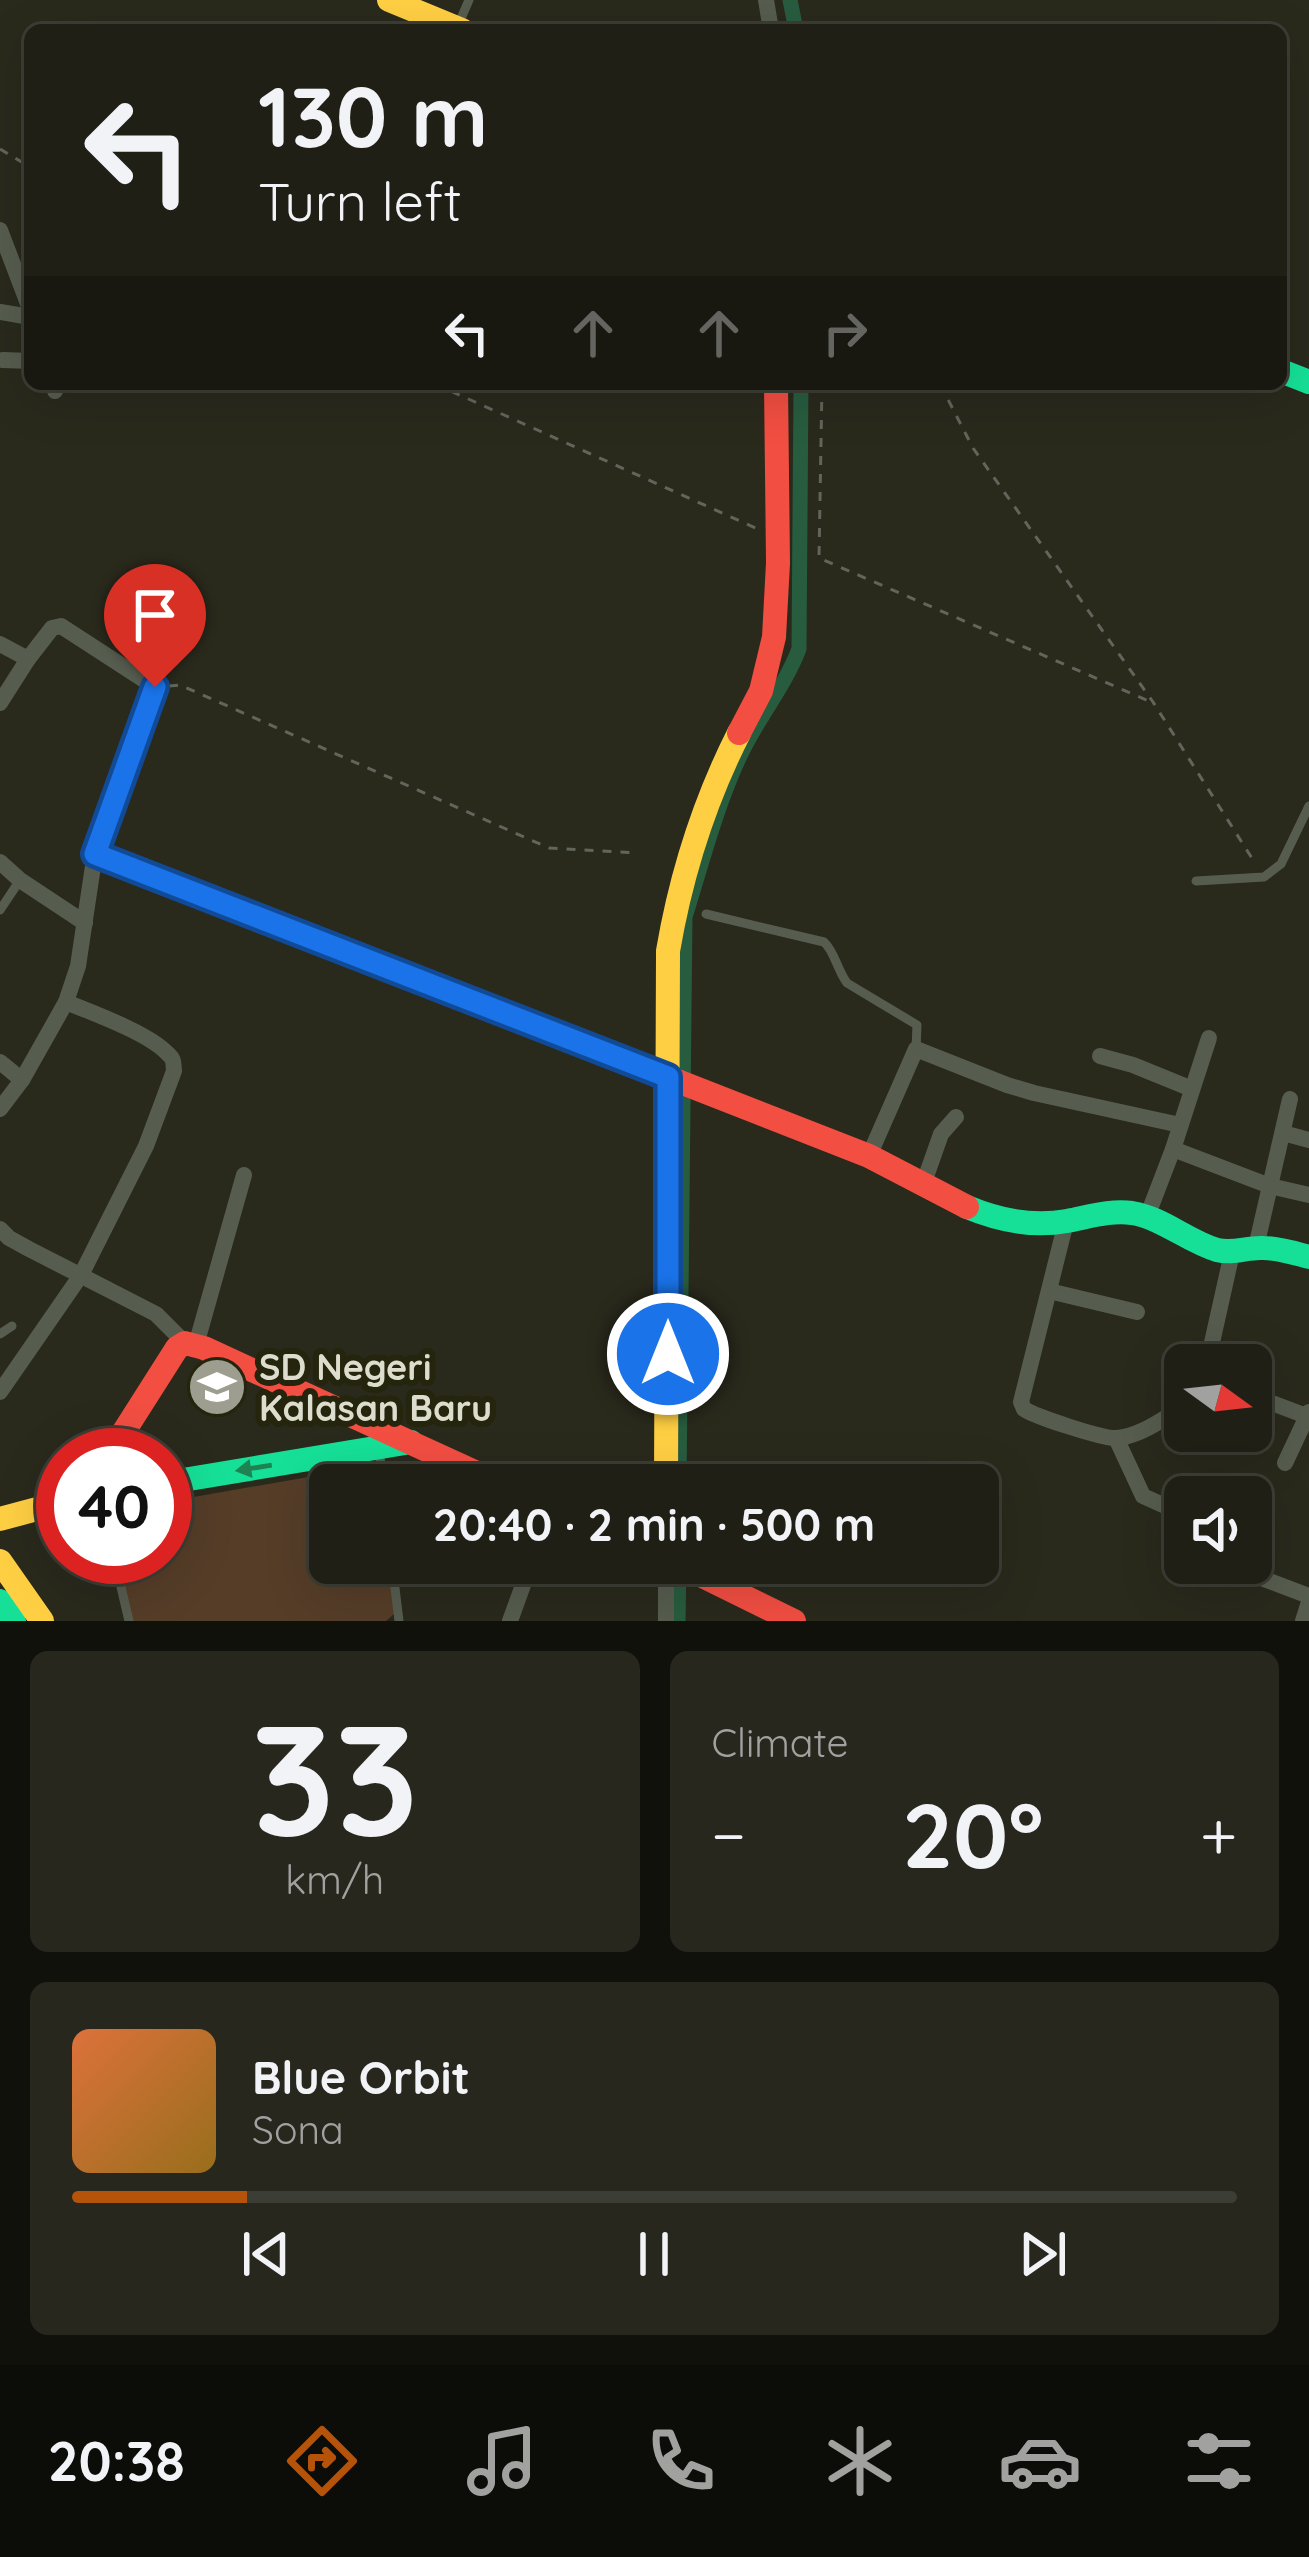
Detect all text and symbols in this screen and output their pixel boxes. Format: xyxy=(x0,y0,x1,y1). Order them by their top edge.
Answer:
text: 130 m xyxy=(258,63,488,168)
icon: left xyxy=(60,72,216,228)
text: Turn left xyxy=(258,167,462,235)
icon: left xyxy=(434,300,500,366)
icon: ahead xyxy=(560,300,626,366)
icon: ahead xyxy=(686,300,752,366)
icon: right xyxy=(812,300,878,366)
pin xyxy=(104,564,206,687)
icon: arrive xyxy=(122,582,188,648)
position arrow xyxy=(605,1291,731,1417)
place label: SD Negeri Kalasan Baru xyxy=(259,1344,492,1430)
north arrow xyxy=(1164,1344,1272,1452)
map controls xyxy=(1164,1344,1272,1584)
school or university icon: SD Negeri Kalasan Baru xyxy=(186,1356,248,1418)
speed limit sign: 40 xyxy=(36,1428,192,1584)
one-way arrow xyxy=(235,1460,273,1478)
button: sound xyxy=(1164,1476,1272,1584)
text: 20:40 · 2 min · 500 m xyxy=(433,1496,875,1552)
text: 33 xyxy=(251,1679,419,1874)
text: Climate xyxy=(712,1718,849,1767)
text: 20° xyxy=(902,1778,1044,1891)
text: − xyxy=(712,1793,746,1876)
text: + xyxy=(1200,1793,1237,1876)
text: km/h xyxy=(285,1855,384,1904)
text: Blue Orbit xyxy=(252,2049,470,2105)
text: Sona xyxy=(252,2105,344,2154)
icon: previous xyxy=(233,2221,299,2287)
icon: pause xyxy=(621,2221,687,2287)
icon: next xyxy=(1010,2221,1076,2287)
icon: directions xyxy=(280,2419,364,2503)
icon: music xyxy=(460,2419,544,2503)
icon: phone xyxy=(639,2419,723,2503)
icon: climate xyxy=(818,2419,902,2503)
icon: car xyxy=(998,2419,1082,2503)
icon: filters xyxy=(1177,2419,1261,2503)
text: 20:38 xyxy=(48,2427,185,2495)

